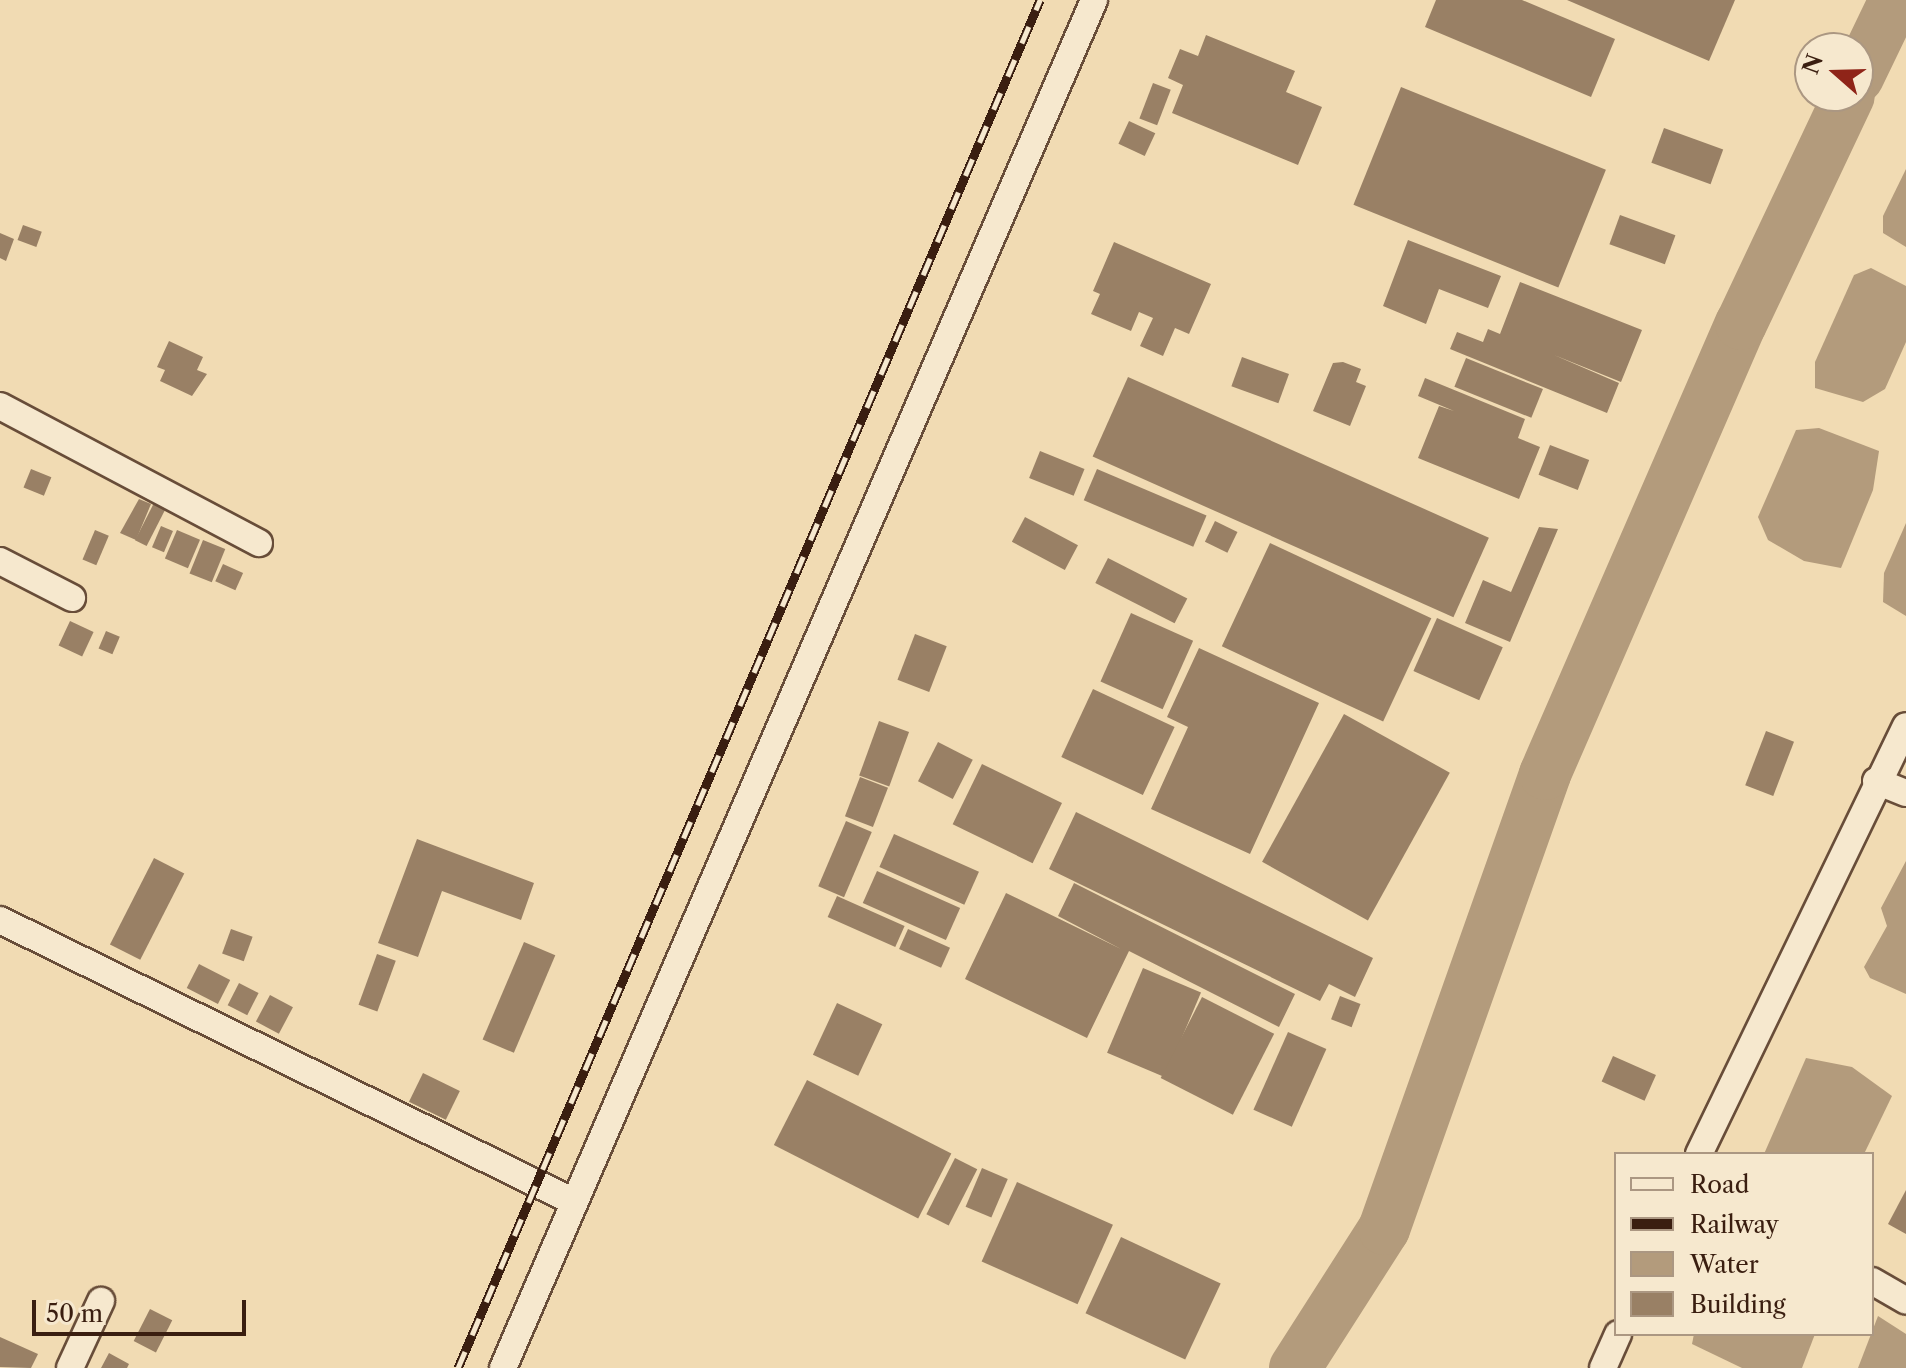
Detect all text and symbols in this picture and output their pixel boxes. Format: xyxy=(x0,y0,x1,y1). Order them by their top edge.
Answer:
north arrow xyxy=(1794,32,1874,112)
text: N xyxy=(1797,51,1829,78)
legend xyxy=(1614,1152,1874,1336)
text: Road xyxy=(1690,1170,1749,1199)
text: Railway xyxy=(1690,1210,1779,1239)
text: Water xyxy=(1690,1250,1759,1279)
scale bar xyxy=(36,1284,250,1334)
text: Building xyxy=(1690,1290,1786,1319)
text: 50 m xyxy=(46,1299,103,1328)

